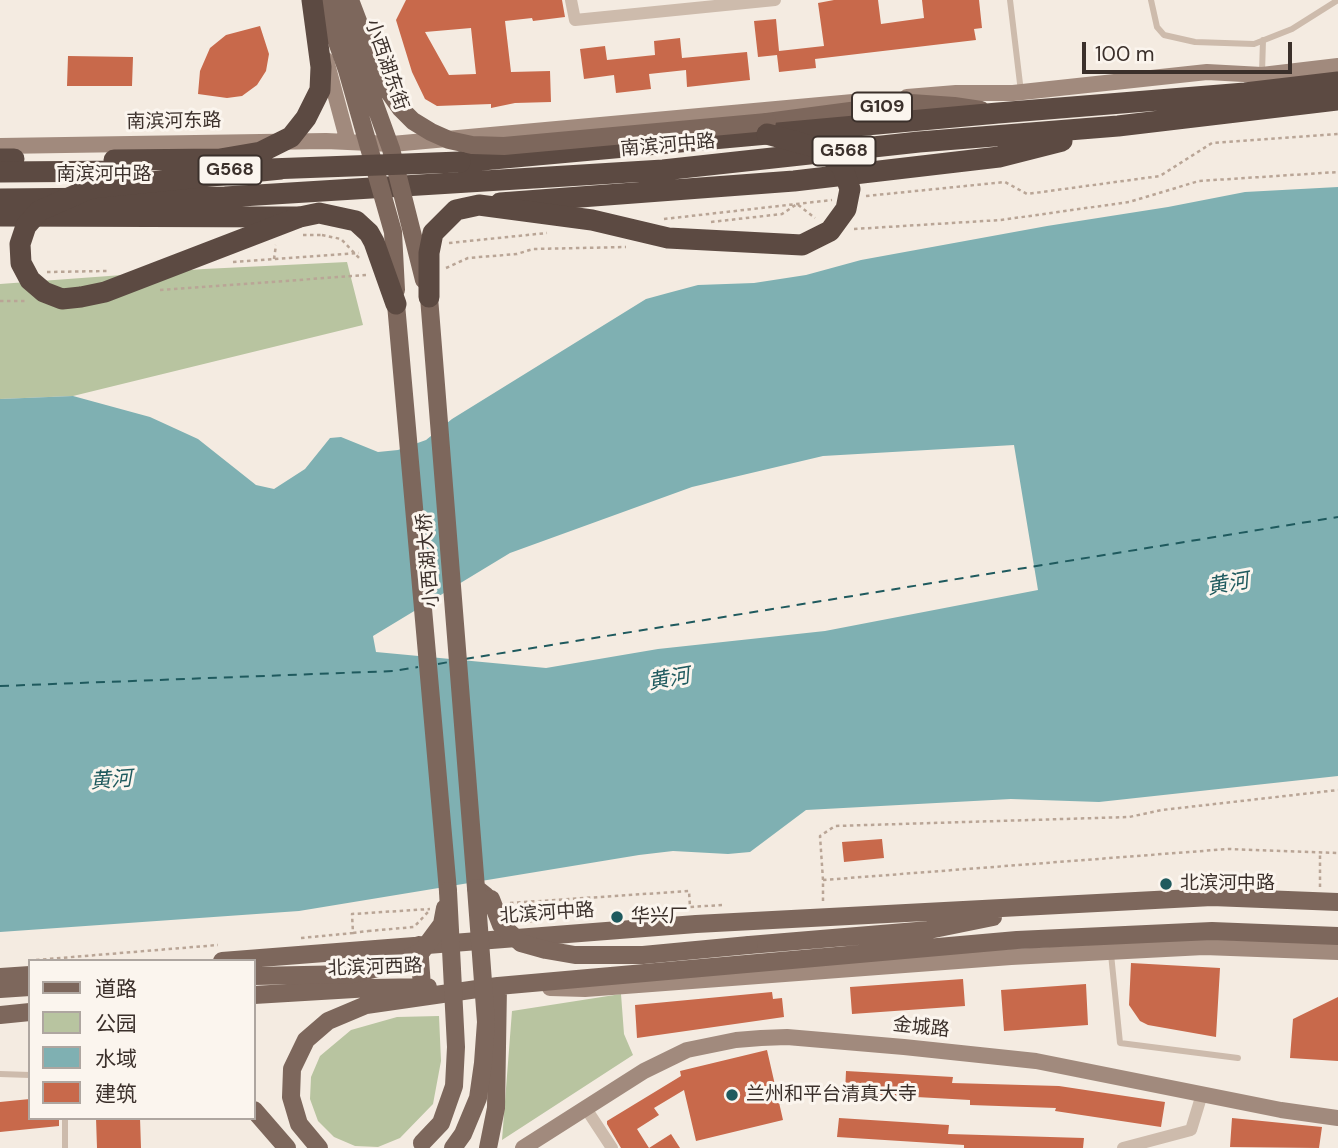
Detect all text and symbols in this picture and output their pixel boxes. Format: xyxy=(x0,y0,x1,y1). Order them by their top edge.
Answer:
street label: 小西湖东街 xyxy=(360,16,412,114)
scale bar xyxy=(1086,28,1296,72)
text: 100 m xyxy=(1095,40,1155,68)
road number: G109 xyxy=(852,92,912,122)
street label: 南滨河东路 xyxy=(126,110,222,134)
street label: 南滨河中路 xyxy=(620,131,716,161)
road number: G568 xyxy=(812,136,876,166)
road number: G568 xyxy=(198,155,262,184)
street label: 南滨河中路 xyxy=(57,164,151,186)
street label: 小西湖大桥 xyxy=(414,512,444,608)
water label: 黄河 xyxy=(1205,569,1251,601)
water label: 黄河 xyxy=(646,664,692,696)
water label: 黄河 xyxy=(89,767,133,795)
place label: 北滨河中路 xyxy=(1180,873,1275,895)
marker: 北滨河中路 xyxy=(1158,876,1174,892)
street label: 北滨河中路 xyxy=(499,899,595,929)
place label: 华兴厂 xyxy=(631,906,688,928)
marker: 华兴厂 xyxy=(609,909,625,925)
street label: 北滨河西路 xyxy=(327,955,423,981)
legend xyxy=(28,959,256,1120)
text: 道路 xyxy=(95,975,137,1003)
text: 公园 xyxy=(95,1010,137,1038)
street label: 金城路 xyxy=(891,1014,951,1042)
text: 水域 xyxy=(95,1045,137,1073)
text: 建筑 xyxy=(95,1080,137,1108)
place label: 兰州和平台清真大寺 xyxy=(746,1084,917,1106)
marker: 兰州和平台清真大寺 xyxy=(724,1087,740,1103)

